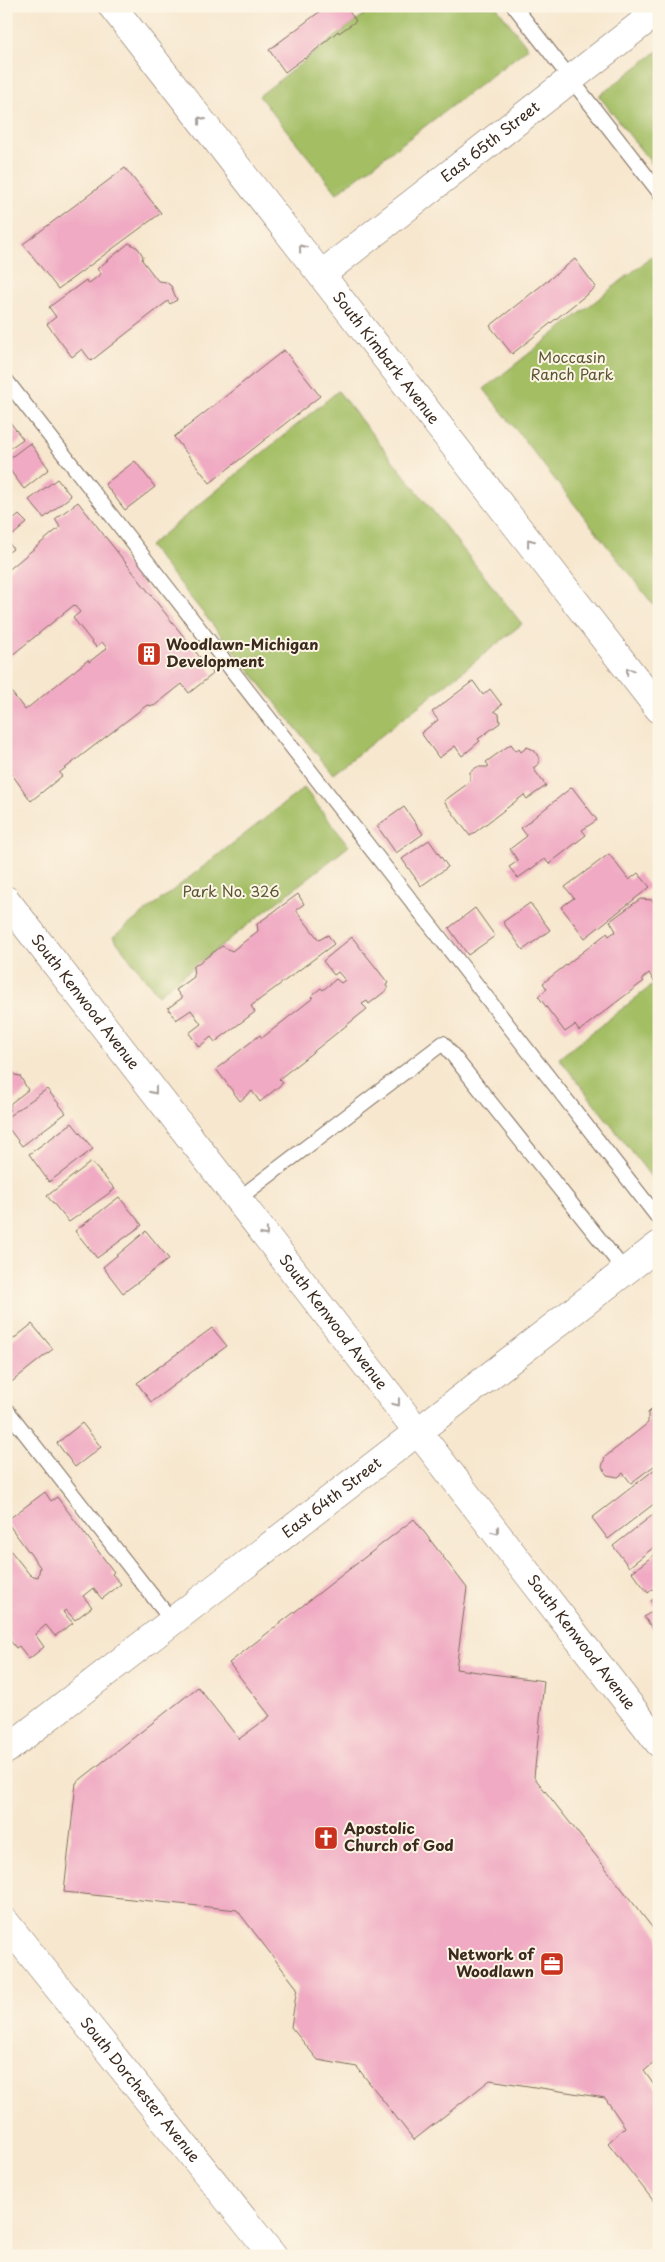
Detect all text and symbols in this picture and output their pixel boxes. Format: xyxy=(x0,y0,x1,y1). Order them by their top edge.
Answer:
street label: East 65th Street xyxy=(435,95,544,187)
one-way arrow xyxy=(199,117,207,126)
one-way arrow xyxy=(299,245,307,254)
street label: South Kimbark Avenue xyxy=(328,286,446,428)
park label: Moccasin Ranch Park xyxy=(530,345,614,385)
one-way arrow xyxy=(527,539,535,548)
place label: Woodlawn-Michigan Development xyxy=(166,632,319,672)
building icon: Woodlawn-Michigan Development xyxy=(136,641,162,667)
one-way arrow xyxy=(626,667,635,677)
park label: Park No. 326 xyxy=(183,879,279,902)
street label: South Kenwood Avenue xyxy=(26,929,146,1074)
one-way arrow xyxy=(149,1085,157,1094)
one-way arrow xyxy=(259,1227,267,1236)
street label: South Kenwood Avenue xyxy=(274,1249,394,1394)
one-way arrow xyxy=(391,1397,399,1406)
street label: East 64th Street xyxy=(276,1451,386,1543)
one-way arrow xyxy=(490,1525,499,1535)
street label: South Kenwood Avenue xyxy=(522,1569,642,1714)
place label: Apostolic Church of God xyxy=(344,1816,454,1856)
church icon: Apostolic Church of God xyxy=(313,1825,339,1851)
place label: Network of Woodlawn xyxy=(448,1942,536,1982)
office icon: Network of Woodlawn xyxy=(539,1951,565,1977)
street label: South Dorchester Avenue xyxy=(76,2012,206,2167)

